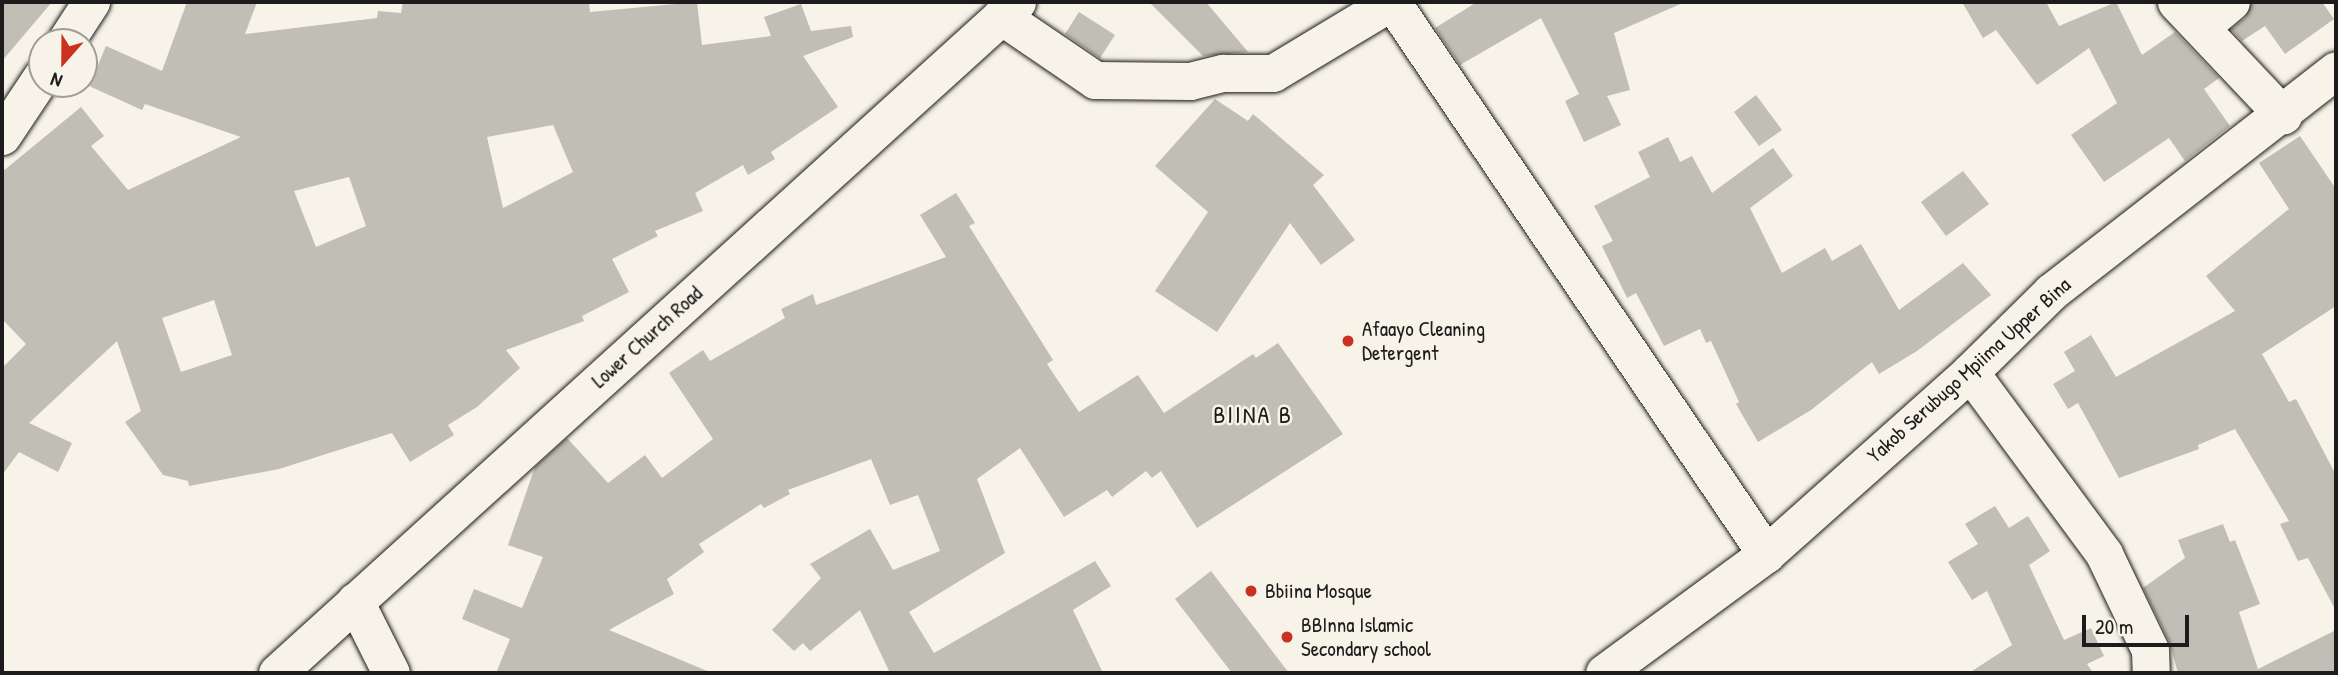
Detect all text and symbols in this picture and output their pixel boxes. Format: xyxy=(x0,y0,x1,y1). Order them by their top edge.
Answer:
north arrow xyxy=(28,28,98,98)
text: N xyxy=(47,67,66,95)
street label: Yakob Serubugo Mpiima Upper Bina xyxy=(1862,272,2076,468)
street label: Lower Church Road xyxy=(586,281,708,393)
place label: Afaayo Cleaning Detergent xyxy=(1362,316,1485,366)
marker: Afaayo Cleaning Detergent xyxy=(1340,333,1356,349)
district label: BIINA B xyxy=(1214,401,1292,429)
place label: Bbiina Mosque xyxy=(1265,578,1372,604)
marker: Bbiina Mosque xyxy=(1243,583,1259,599)
scale bar xyxy=(2086,602,2193,646)
place label: BBInna Islamic Secondary school xyxy=(1301,612,1431,662)
text: 20 m xyxy=(2095,612,2133,641)
marker: BBInna Islamic Secondary school xyxy=(1279,629,1295,645)

